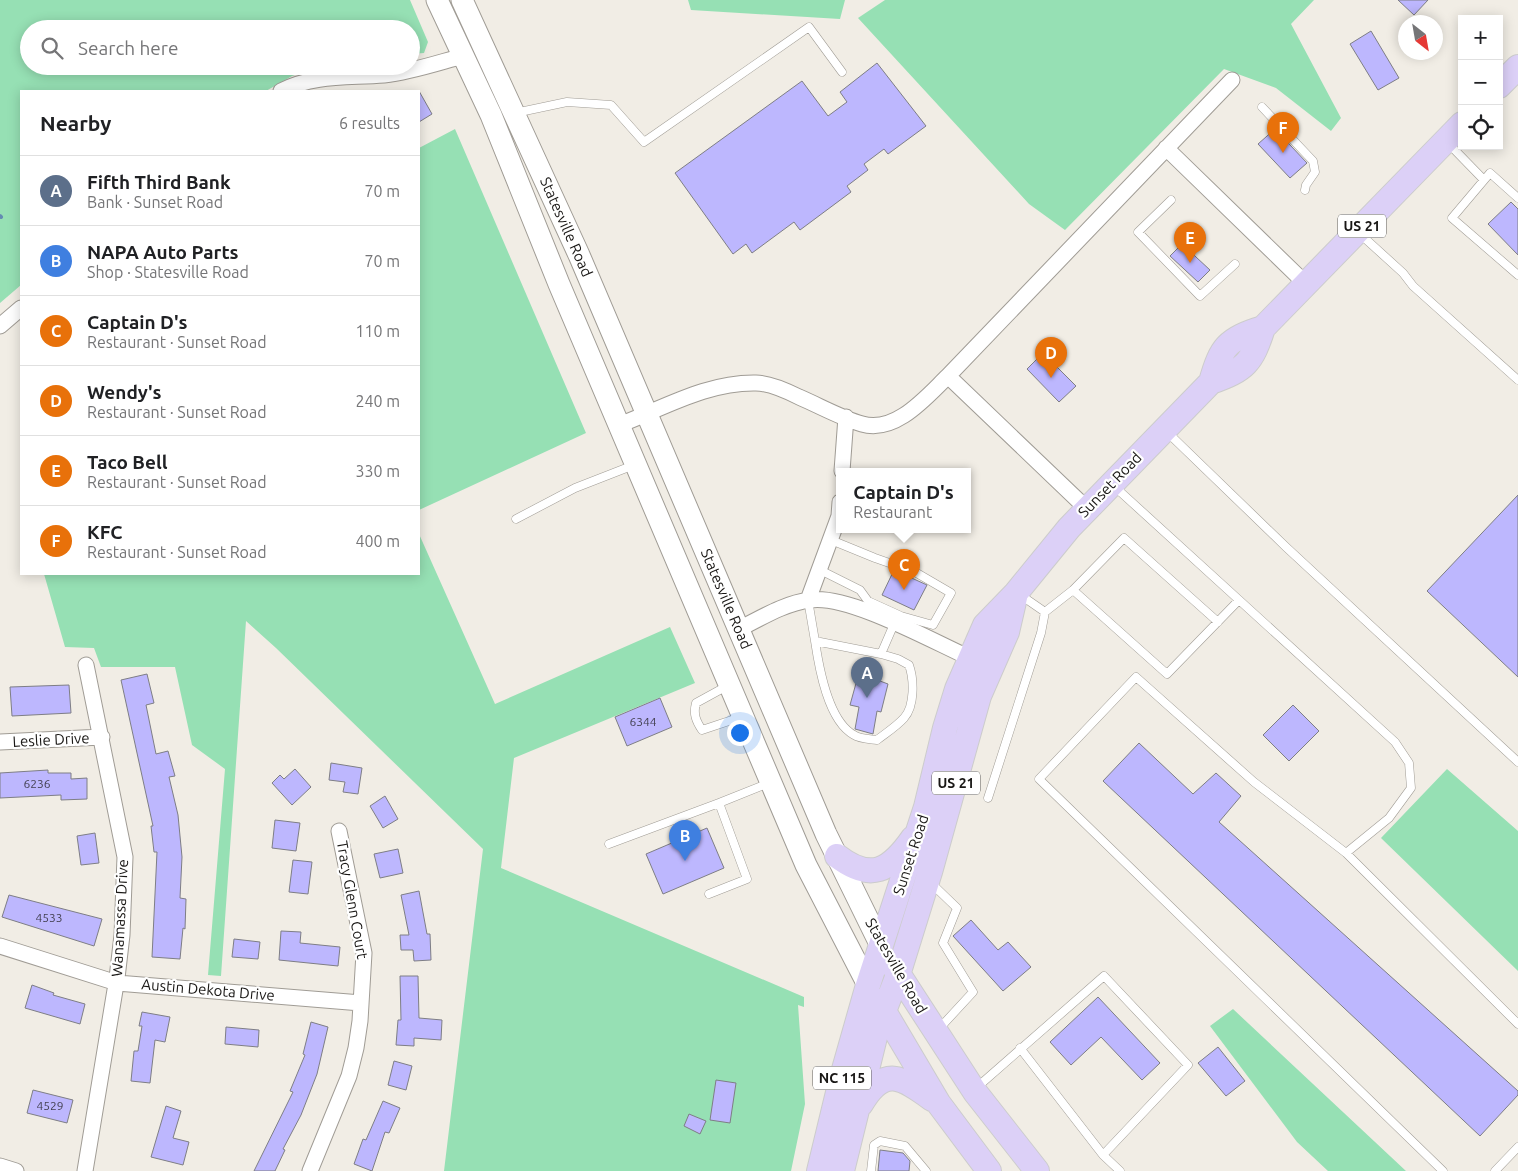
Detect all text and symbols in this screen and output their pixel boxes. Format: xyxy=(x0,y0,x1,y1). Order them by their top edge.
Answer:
north arrow xyxy=(1398,15,1443,60)
map controls xyxy=(1458,15,1503,150)
button: + xyxy=(1458,15,1503,60)
search box xyxy=(20,20,420,75)
icon: search xyxy=(38,34,66,62)
text: Search here xyxy=(78,37,178,59)
button: − xyxy=(1458,60,1503,105)
button: locate xyxy=(1458,105,1503,150)
text: Nearby xyxy=(40,111,111,135)
pin: F xyxy=(1267,112,1299,153)
text: 6 results xyxy=(339,114,400,132)
text: Fifth Third Bank xyxy=(87,171,231,193)
street label: Statesville Road xyxy=(537,174,596,279)
text: A xyxy=(50,182,62,200)
text: 70 m xyxy=(364,182,400,200)
text: Bank · Sunset Road xyxy=(87,193,223,211)
road number: US 21 xyxy=(1338,215,1386,238)
pin: E xyxy=(1174,222,1206,263)
text: NAPA Auto Parts xyxy=(87,241,239,263)
text: B xyxy=(51,252,61,270)
text: 70 m xyxy=(364,252,400,270)
text: Shop · Statesville Road xyxy=(87,263,249,281)
text: Captain D's xyxy=(87,311,188,333)
text: C xyxy=(51,322,61,340)
text: 110 m xyxy=(355,322,400,340)
text: Restaurant · Sunset Road xyxy=(87,333,267,351)
pin: D xyxy=(1035,337,1067,378)
text: Wendy's xyxy=(87,381,162,403)
text: D xyxy=(50,392,62,410)
text: 240 m xyxy=(355,392,400,410)
text: Restaurant · Sunset Road xyxy=(87,403,267,421)
street label: Sunset Road xyxy=(1074,449,1145,521)
text: Taco Bell xyxy=(87,451,167,473)
text: E xyxy=(51,462,61,480)
text: 330 m xyxy=(355,462,400,480)
popup xyxy=(836,468,971,533)
text: Restaurant · Sunset Road xyxy=(87,473,267,491)
text: Captain D's xyxy=(853,481,954,503)
text: Restaurant xyxy=(853,503,932,521)
text: KFC xyxy=(87,521,122,543)
text: F xyxy=(52,532,61,550)
text: 400 m xyxy=(355,532,400,550)
text: Restaurant · Sunset Road xyxy=(87,543,267,561)
street label: Statesville Road xyxy=(698,546,755,651)
pin: C xyxy=(888,549,920,590)
pin: A xyxy=(851,657,883,698)
house number: 6344 xyxy=(629,715,657,728)
your location xyxy=(727,720,753,746)
street label: Leslie Drive xyxy=(12,729,90,750)
road number: US 21 xyxy=(932,771,980,794)
house number: 6236 xyxy=(23,777,51,790)
street label: Sunset Road xyxy=(890,812,932,897)
pin: B xyxy=(669,820,701,861)
street label: Tracy Glenn Court xyxy=(334,839,371,960)
street label: Wanamassa Drive xyxy=(108,859,131,977)
house number: 4533 xyxy=(35,911,63,924)
street label: Statesville Road xyxy=(862,915,931,1016)
street label: Austin Dekota Drive xyxy=(141,975,275,1004)
road number: NC 115 xyxy=(813,1066,871,1090)
house number: 4529 xyxy=(36,1099,64,1112)

